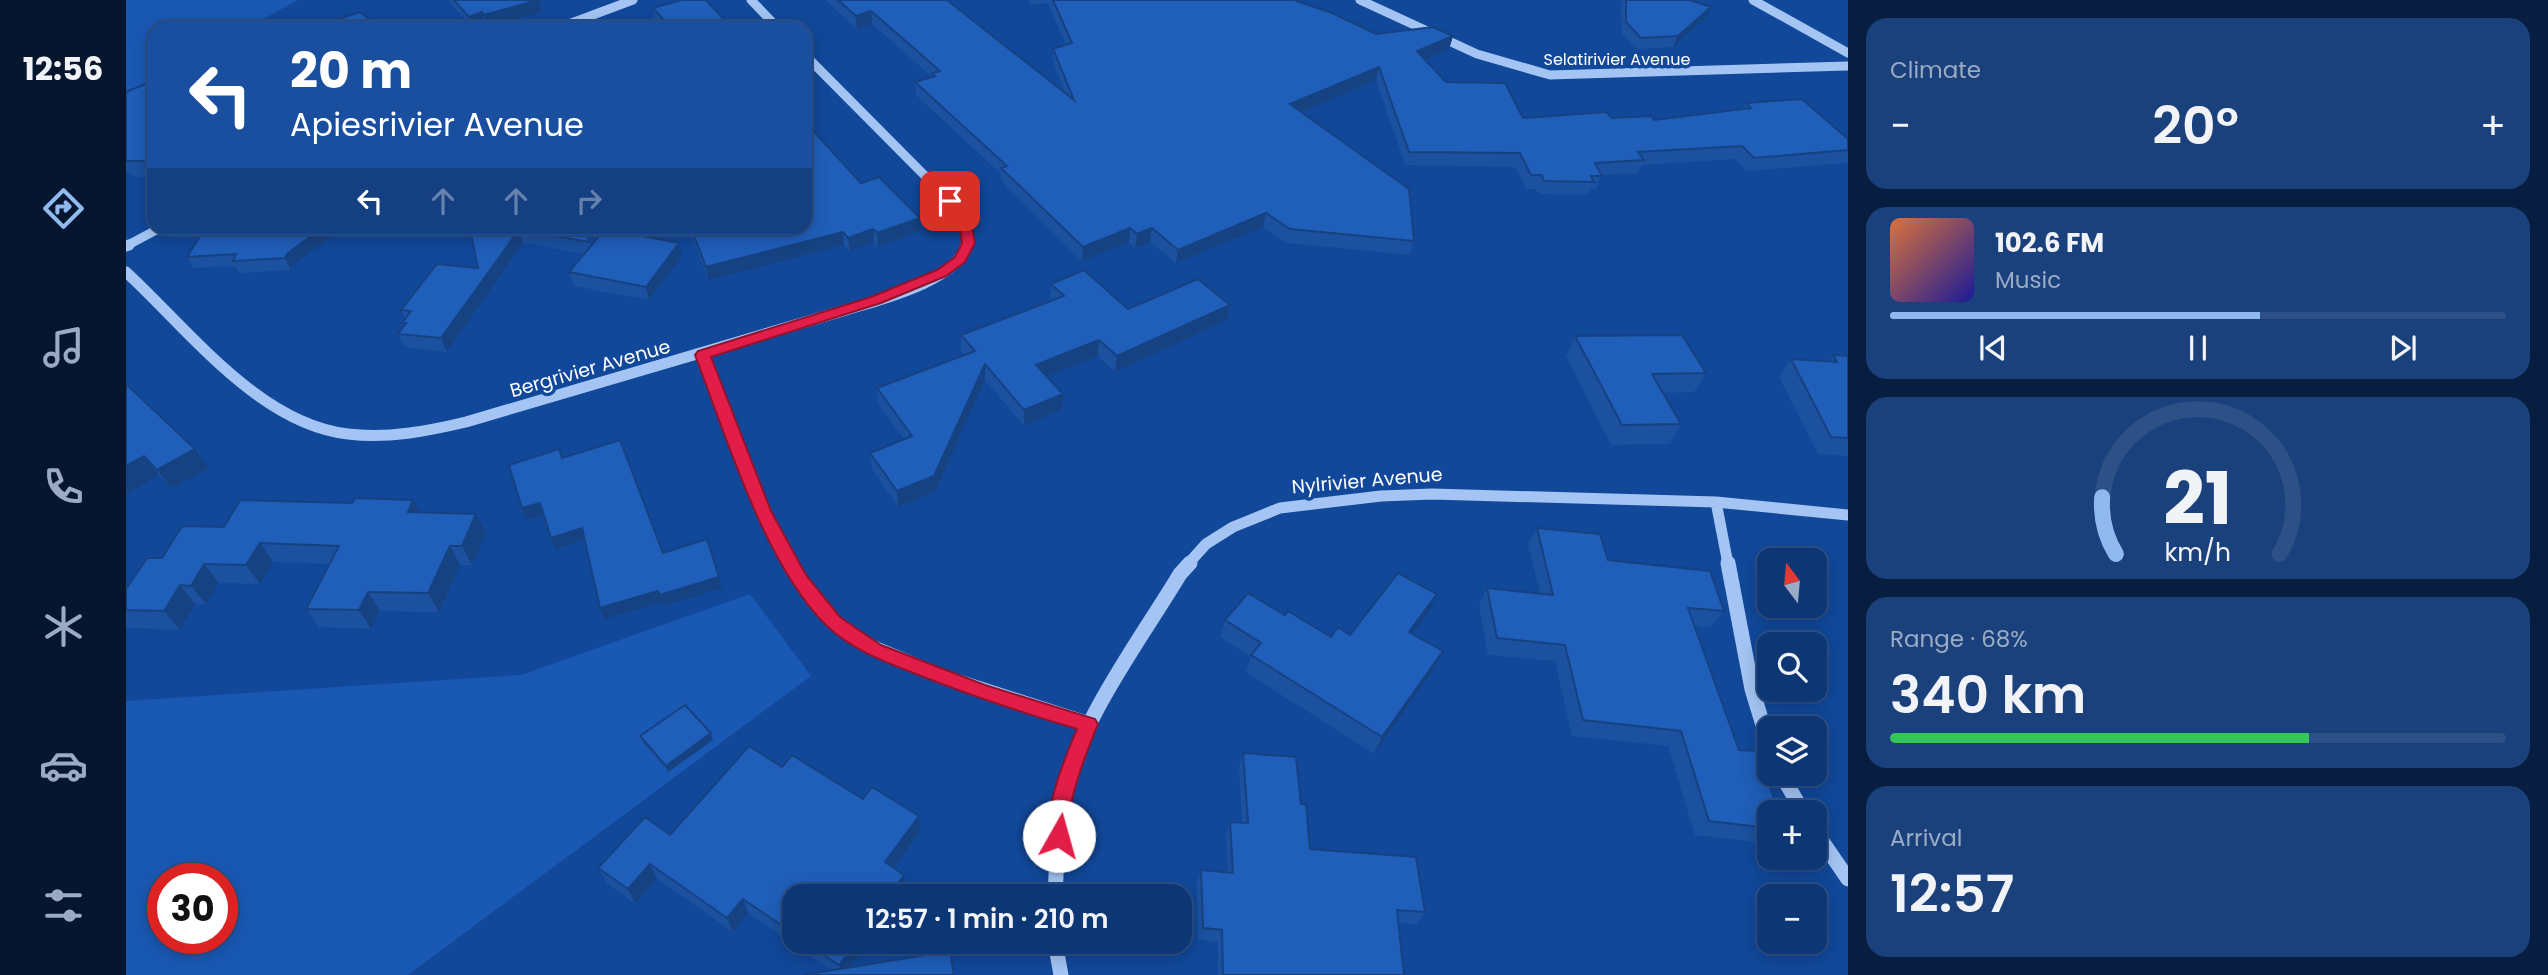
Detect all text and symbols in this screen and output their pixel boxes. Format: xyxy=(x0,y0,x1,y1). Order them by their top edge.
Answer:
text: 20 m xyxy=(290,37,412,105)
text: 12:56 xyxy=(23,46,103,91)
street label: Selatirivier Avenue xyxy=(1544,48,1691,71)
icon: left xyxy=(175,49,266,140)
text: Climate xyxy=(1890,54,1981,86)
text: 20° xyxy=(2152,89,2239,162)
text: − xyxy=(1890,99,1911,152)
text: + xyxy=(2480,99,2506,152)
text: Apiesrivier Avenue xyxy=(290,102,584,147)
pin xyxy=(920,171,980,231)
icon: left xyxy=(351,182,389,220)
icon: ahead xyxy=(424,182,462,220)
icon: ahead xyxy=(497,182,535,220)
icon: right xyxy=(570,182,608,220)
icon: arrive xyxy=(931,182,969,220)
icon: directions xyxy=(39,184,88,233)
text: 102.6 FM xyxy=(1995,225,2104,261)
text: Music xyxy=(1995,264,2061,296)
icon: music xyxy=(39,323,88,372)
icon: previous xyxy=(1974,329,2012,367)
icon: pause xyxy=(2179,329,2217,367)
icon: next xyxy=(2384,329,2422,367)
street label: Bergrivier Avenue xyxy=(507,333,674,404)
text: 21 xyxy=(2164,448,2232,549)
street label: Nylrivier Avenue xyxy=(1291,460,1443,501)
icon: phone xyxy=(39,462,88,511)
text: km/h xyxy=(2165,534,2231,569)
north arrow xyxy=(1757,548,1827,618)
map controls xyxy=(1757,548,1827,954)
icon: climate xyxy=(39,602,88,651)
text: Range · 68% xyxy=(1890,623,2028,655)
button: search xyxy=(1757,632,1827,702)
text: 340 km xyxy=(1890,658,2086,731)
button: layers xyxy=(1757,716,1827,786)
icon: car xyxy=(39,741,88,790)
position arrow xyxy=(1022,799,1096,873)
button: + xyxy=(1757,800,1827,870)
text: Arrival xyxy=(1890,822,1962,854)
text: 12:57 xyxy=(1890,857,2014,930)
speed limit sign: 30 xyxy=(147,863,238,954)
icon: filters xyxy=(39,881,88,930)
button: − xyxy=(1757,884,1827,954)
text: 12:57 · 1 min · 210 m xyxy=(866,901,1108,937)

